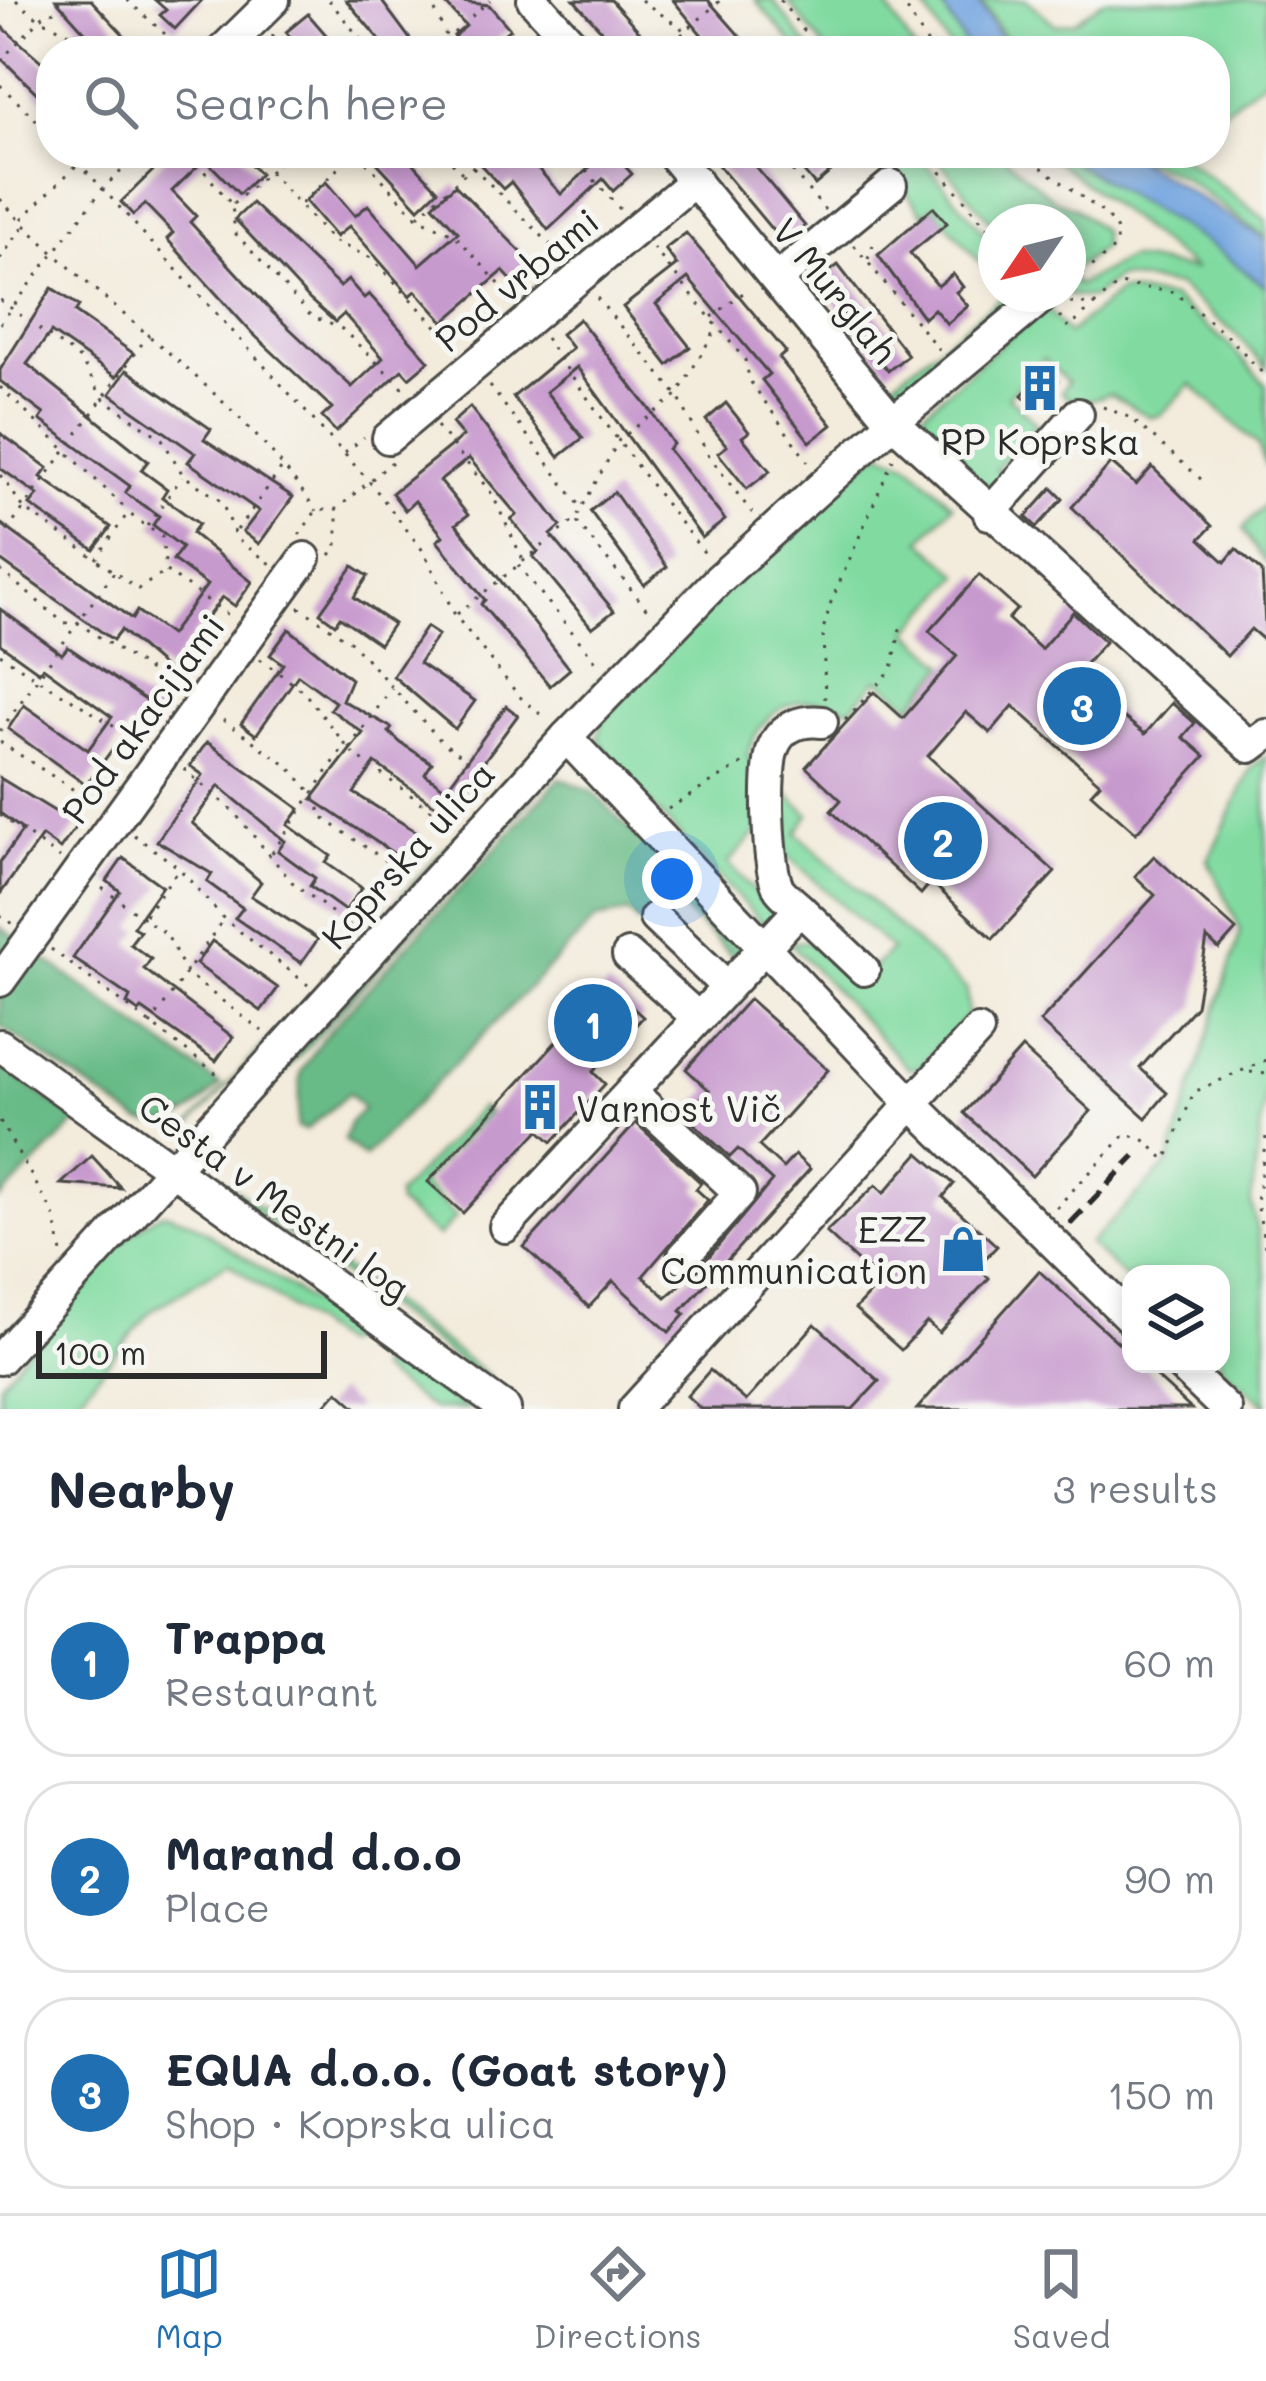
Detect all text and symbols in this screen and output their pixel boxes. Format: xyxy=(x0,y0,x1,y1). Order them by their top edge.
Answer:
search box xyxy=(36,36,1230,168)
icon: search xyxy=(78,69,144,135)
text: Search here xyxy=(174,73,448,131)
street label: Pod vrbami xyxy=(424,197,608,361)
north arrow xyxy=(978,204,1086,312)
street label: V Murglah xyxy=(763,208,909,372)
building icon: RP Koprska xyxy=(1015,363,1065,413)
place label: RP Koprska xyxy=(940,417,1140,464)
street label: Pod akacijami xyxy=(50,604,234,832)
pin: 3 xyxy=(1043,661,1121,751)
street label: Koprska ulica xyxy=(310,750,504,958)
pin: 2 xyxy=(904,796,982,886)
your location xyxy=(642,849,702,909)
pin: 1 xyxy=(554,978,632,1068)
street label: Cesta v Mestni log xyxy=(130,1082,420,1310)
building icon: Varnost Vič xyxy=(515,1082,565,1132)
place label: Varnost Vič xyxy=(576,1084,781,1131)
place label: EZZ Communication xyxy=(660,1205,927,1293)
shop icon: EZZ Communication xyxy=(938,1224,988,1274)
map controls xyxy=(1122,1265,1230,1373)
button: layers xyxy=(1122,1265,1230,1373)
scale bar xyxy=(36,1325,327,1378)
text: 100 m xyxy=(54,1330,146,1373)
text: Nearby xyxy=(48,1454,235,1521)
text: 3 results xyxy=(1053,1462,1218,1513)
text: Trappa xyxy=(165,1607,327,1665)
text: 1 xyxy=(81,1636,99,1687)
text: 60 m xyxy=(1124,1636,1215,1687)
text: Restaurant xyxy=(165,1665,379,1716)
text: Marand d.o.o xyxy=(165,1823,461,1881)
text: 2 xyxy=(79,1852,101,1903)
text: 90 m xyxy=(1124,1852,1215,1903)
text: Place xyxy=(165,1881,270,1932)
text: EQUA d.o.o. (Goat story) xyxy=(165,2039,728,2097)
text: 3 xyxy=(78,2068,102,2119)
text: 150 m xyxy=(1107,2068,1215,2119)
text: Shop · Koprska ulica xyxy=(165,2097,555,2148)
tab: Map xyxy=(156,2241,223,2356)
tab: Directions xyxy=(534,2241,701,2356)
tab: Saved xyxy=(1013,2241,1110,2356)

